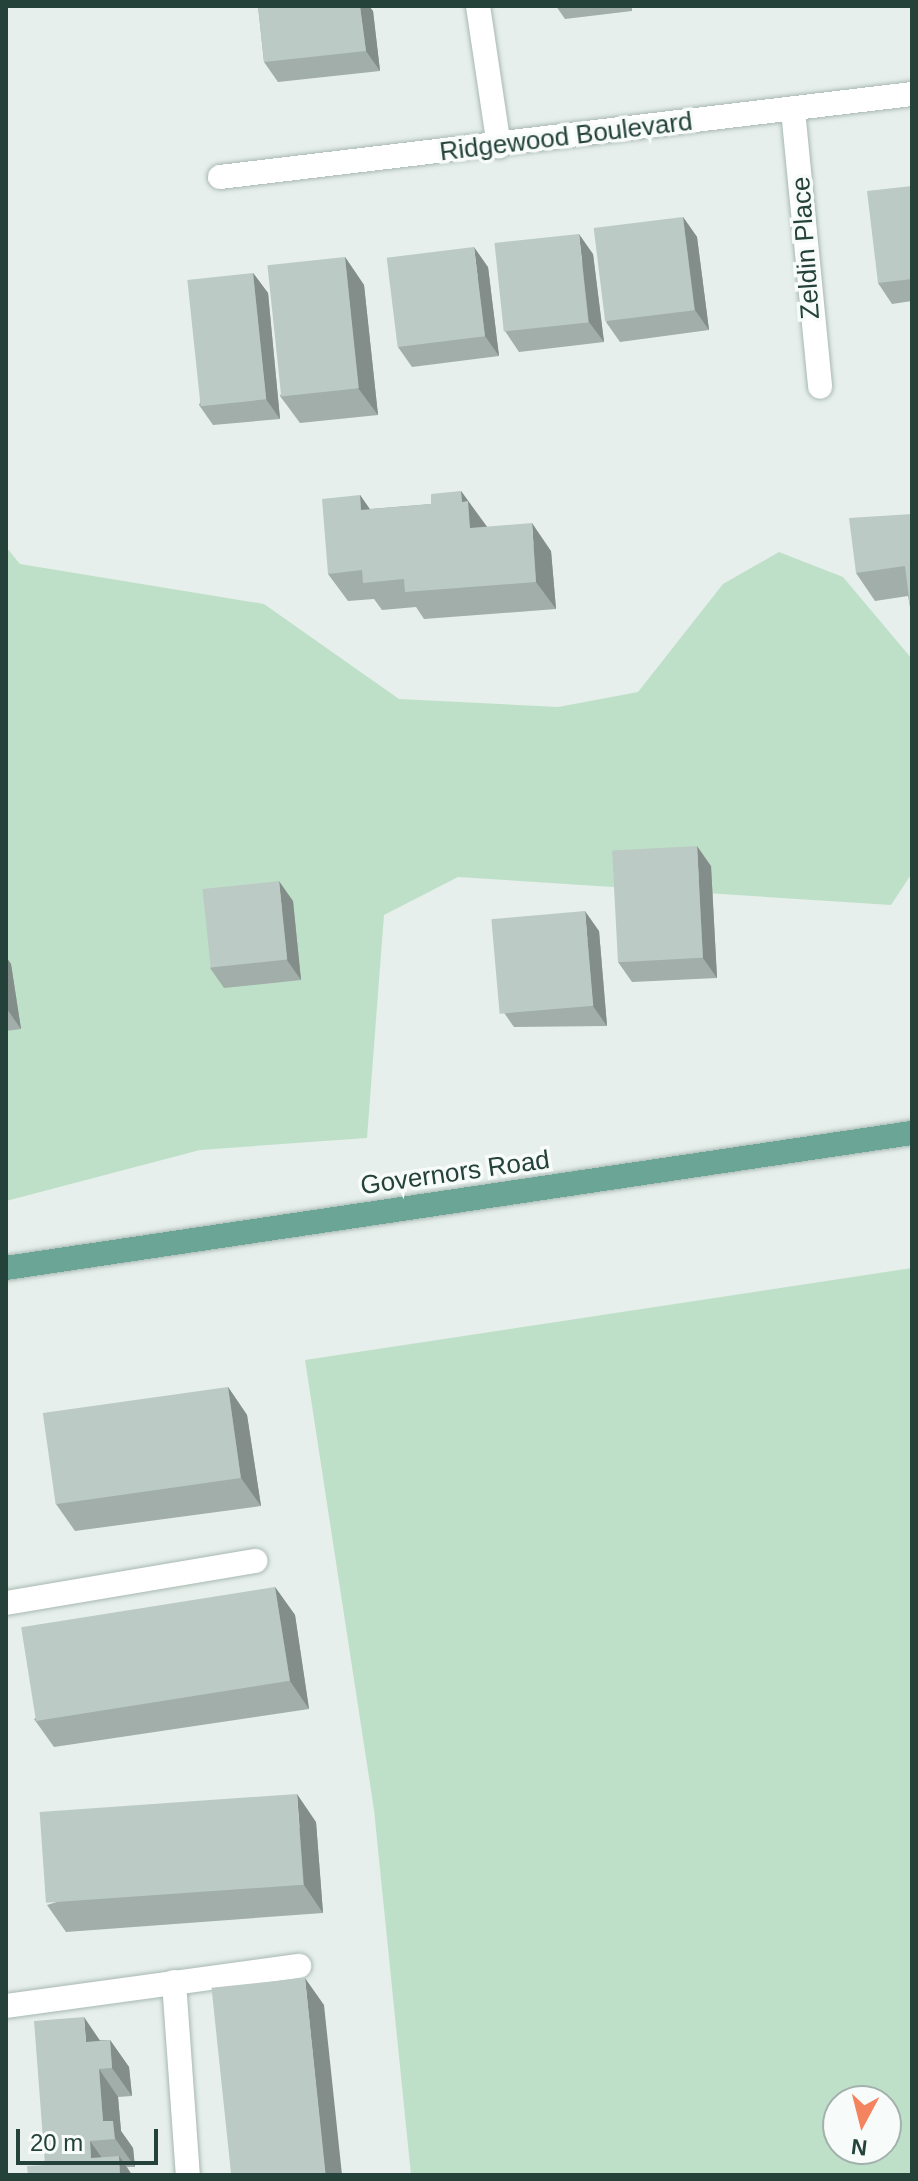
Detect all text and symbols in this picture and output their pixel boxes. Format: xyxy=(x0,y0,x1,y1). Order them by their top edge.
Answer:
street label: Ridgewood Boulevard xyxy=(438,106,694,168)
street label: Zeldin Place xyxy=(785,176,827,320)
street label: Governors Road xyxy=(358,1144,552,1202)
north arrow xyxy=(822,2085,902,2165)
scale bar xyxy=(20,2113,162,2163)
text: 20 m xyxy=(30,2129,83,2156)
text: N xyxy=(850,2134,869,2161)

